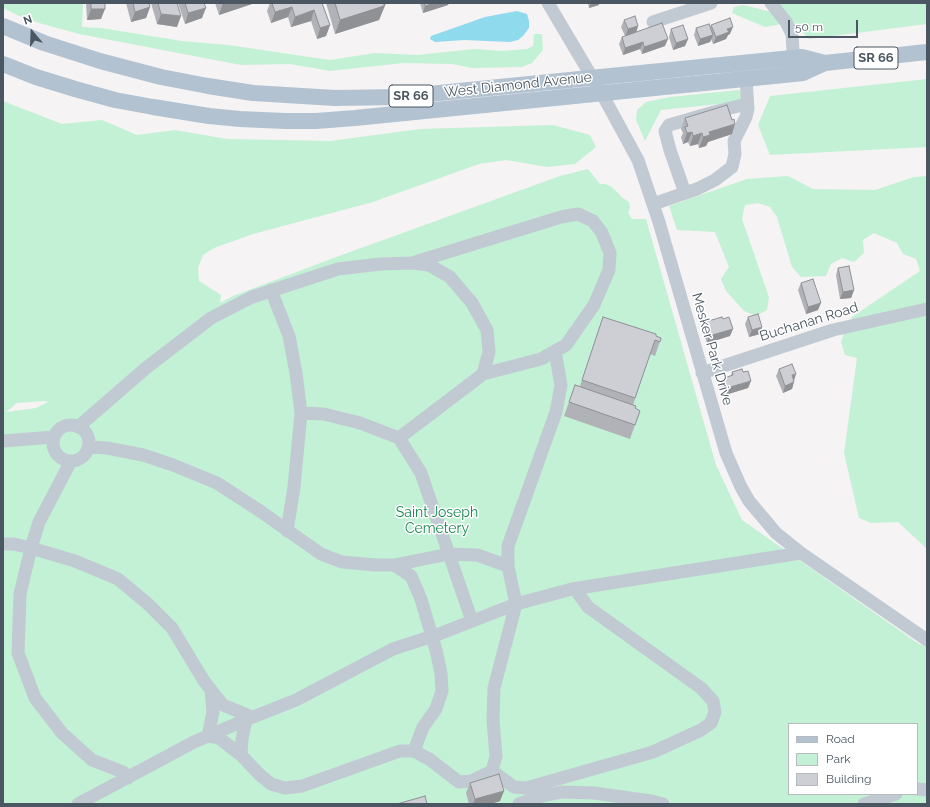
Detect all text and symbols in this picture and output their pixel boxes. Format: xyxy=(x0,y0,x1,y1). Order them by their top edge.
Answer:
north arrow xyxy=(12,12,52,52)
scale bar xyxy=(790,12,860,38)
text: N xyxy=(22,13,34,28)
text: 50 m xyxy=(795,20,823,34)
road number: SR 66 xyxy=(854,47,898,69)
street label: West Diamond Avenue xyxy=(443,69,593,101)
road number: SR 66 xyxy=(389,85,433,107)
street label: Mesker Park Drive xyxy=(688,291,736,407)
street label: Buchanan Road xyxy=(758,299,860,345)
park label: Saint Joseph Cemetery xyxy=(396,505,478,538)
legend xyxy=(788,723,918,795)
text: Road xyxy=(826,732,855,746)
text: Park xyxy=(826,752,851,766)
text: Building xyxy=(826,772,872,786)

